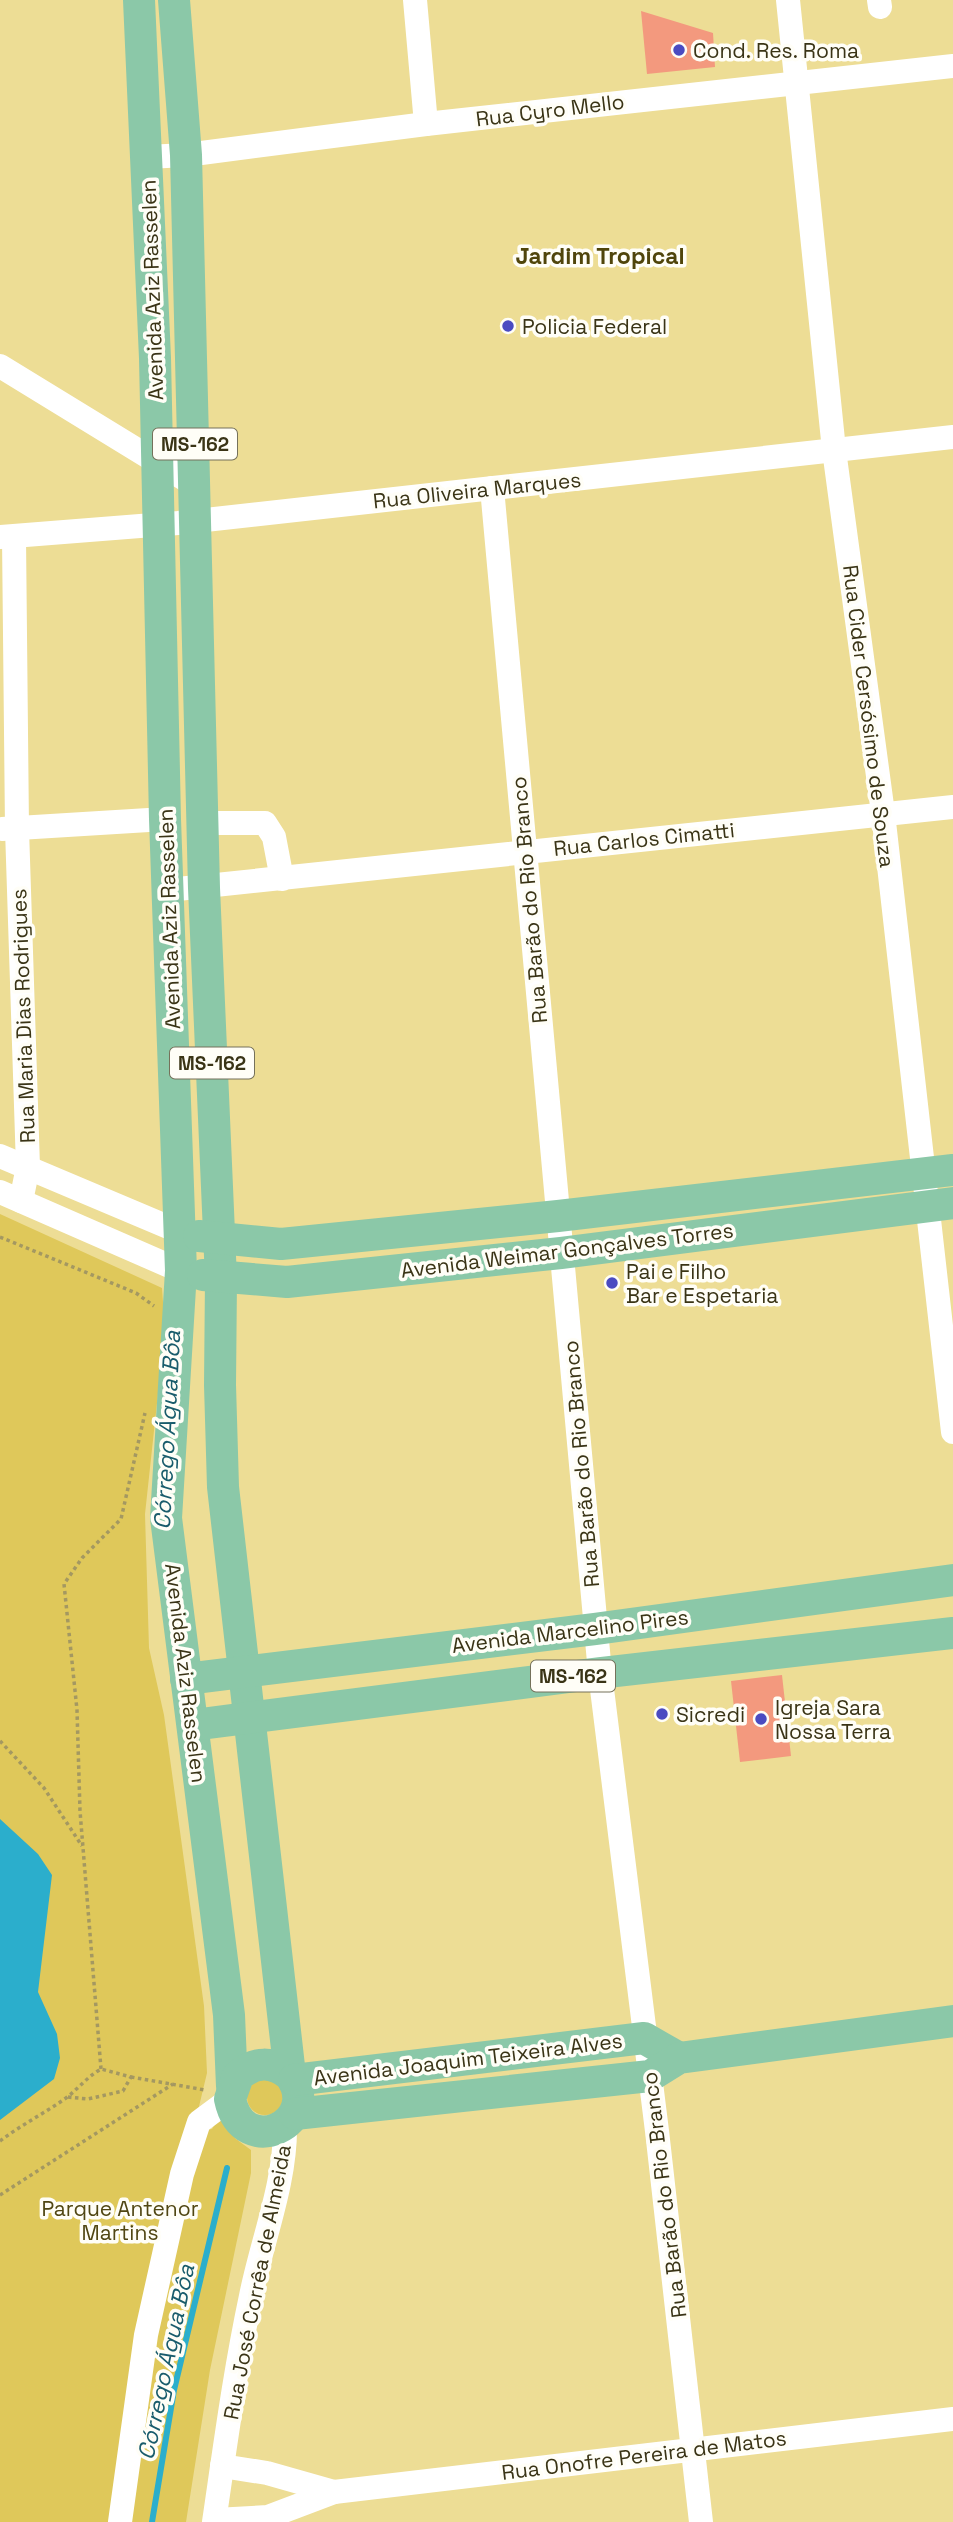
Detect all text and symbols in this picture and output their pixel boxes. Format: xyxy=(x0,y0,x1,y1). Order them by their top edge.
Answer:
place label: Cond. Res. Roma xyxy=(693,37,859,64)
marker: Cond. Res. Roma xyxy=(671,42,687,58)
street label: Rua Cyro Mello xyxy=(474,87,626,133)
street label: Avenida Aziz Rasselen xyxy=(135,179,169,401)
district label: Jardim Tropical xyxy=(515,241,685,271)
place label: Policia Federal xyxy=(522,313,667,340)
marker: Policia Federal xyxy=(500,318,516,334)
road number: MS-162 xyxy=(153,428,237,460)
street label: Rua Oliveira Marques xyxy=(372,466,582,514)
street label: Rua Cider Cersósimo de Souza xyxy=(837,563,901,869)
street label: Rua Barão do Rio Branco xyxy=(505,775,553,1025)
street label: Avenida Aziz Rasselen xyxy=(152,808,186,1030)
street label: Rua Carlos Cimatti xyxy=(552,816,736,862)
street label: Rua Maria Dias Rodrigues xyxy=(5,888,41,1144)
road number: MS-162 xyxy=(170,1048,254,1078)
street label: Avenida Weimar Gonçalves Torres xyxy=(399,1216,735,1284)
place label: Pai e Filho Bar e Espetaria xyxy=(626,1258,778,1309)
marker: Pai e Filho Bar e Espetaria xyxy=(604,1275,620,1291)
water label: Córrego Água Bôa xyxy=(147,1329,187,1530)
street label: Rua Barão do Rio Branco xyxy=(557,1339,605,1589)
street label: Avenida Aziz Rasselen xyxy=(159,1562,213,1784)
street label: Avenida Marcelino Pires xyxy=(450,1603,690,1659)
road number: MS-162 xyxy=(531,1660,615,1692)
place label: Igreja Sara Nossa Terra xyxy=(775,1694,891,1745)
place label: Sicredi xyxy=(676,1701,745,1728)
marker: Sicredi xyxy=(654,1706,670,1722)
marker: Igreja Sara Nossa Terra xyxy=(753,1711,769,1727)
street label: Avenida Joaquim Teixeira Alves xyxy=(312,2027,624,2091)
street label: Rua Barão do Rio Branco xyxy=(635,2070,693,2320)
street label: Rua José Corrêa de Almeida xyxy=(217,2142,297,2422)
park label: Parque Antenor Martins xyxy=(41,2195,199,2246)
water label: Córrego Água Bôa xyxy=(131,2261,202,2463)
street label: Rua Onofre Pereira de Matos xyxy=(500,2424,788,2486)

